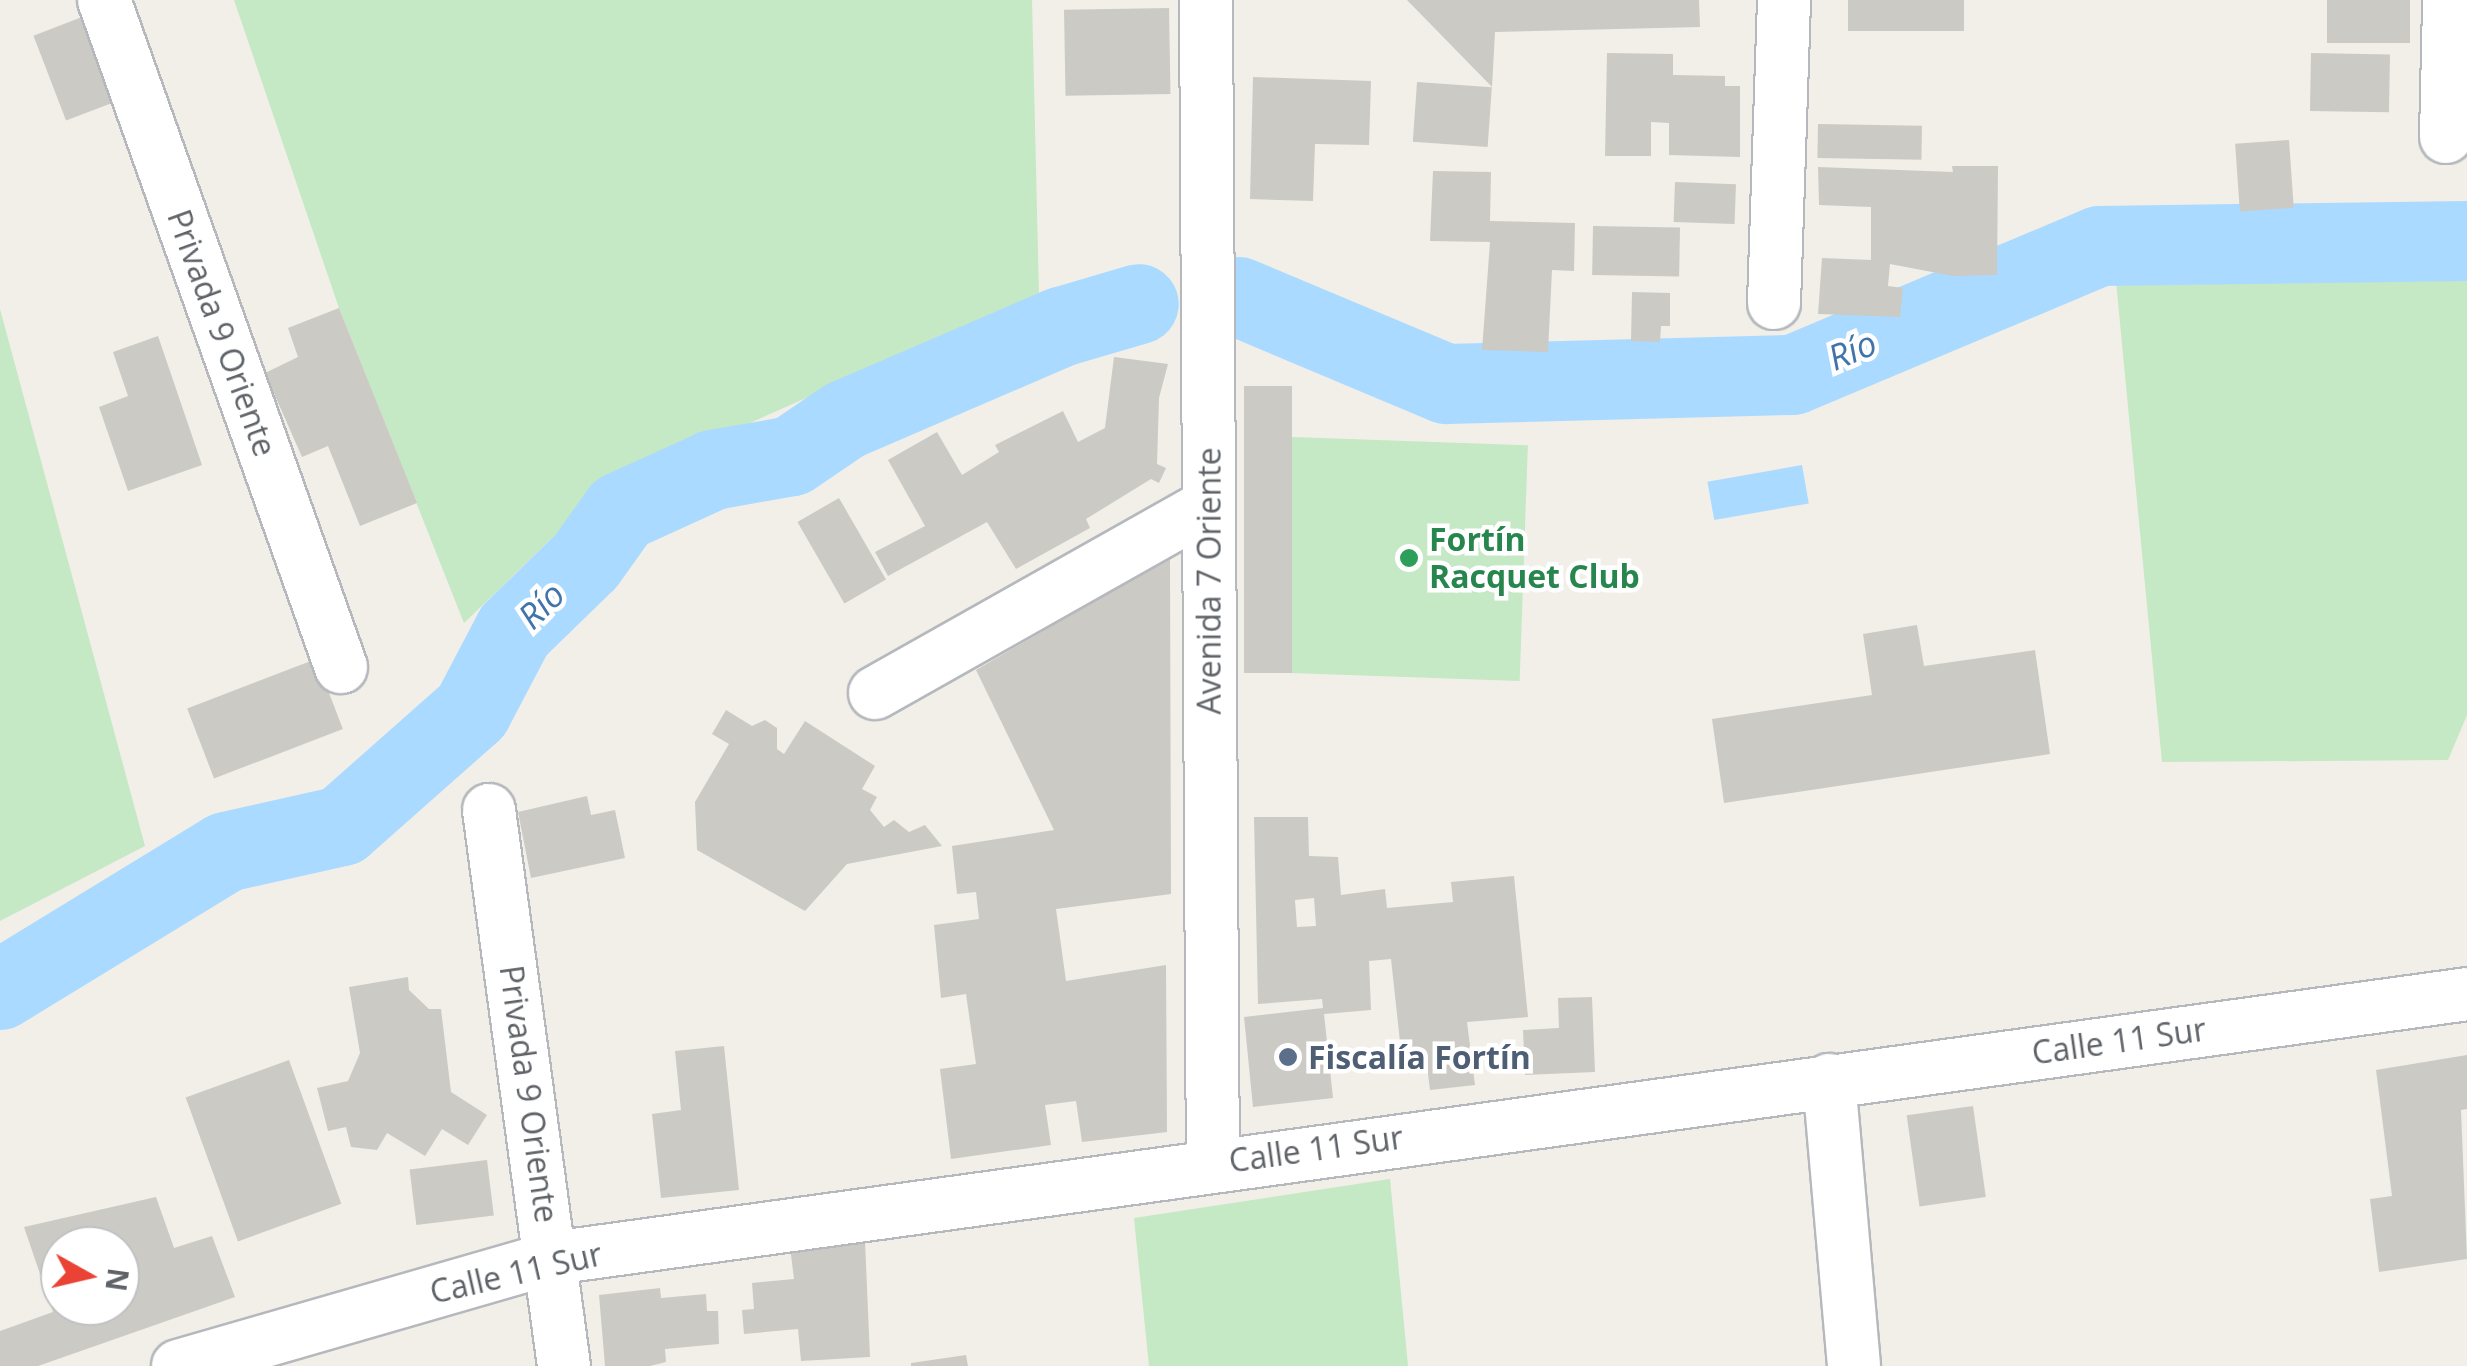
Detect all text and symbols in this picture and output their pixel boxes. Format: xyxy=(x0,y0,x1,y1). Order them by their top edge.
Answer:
street label: Privada 9 Oriente xyxy=(160,205,284,461)
water label: Río xyxy=(1821,321,1883,379)
street label: Avenida 7 Oriente xyxy=(1190,447,1228,715)
place label: Fortín Racquet Club xyxy=(1429,521,1640,596)
marker: Fortín Racquet Club xyxy=(1398,547,1420,569)
water label: Río xyxy=(509,573,573,637)
street label: Privada 9 Oriente xyxy=(492,963,566,1225)
street label: Calle 11 Sur xyxy=(2029,1010,2209,1072)
place label: Fiscalía Fortín xyxy=(1308,1038,1531,1076)
marker: Fiscalía Fortín xyxy=(1277,1046,1299,1068)
street label: Calle 11 Sur xyxy=(1226,1118,1406,1180)
north arrow xyxy=(40,1226,140,1326)
street label: Calle 11 Sur xyxy=(426,1235,606,1311)
text: N xyxy=(97,1266,138,1294)

